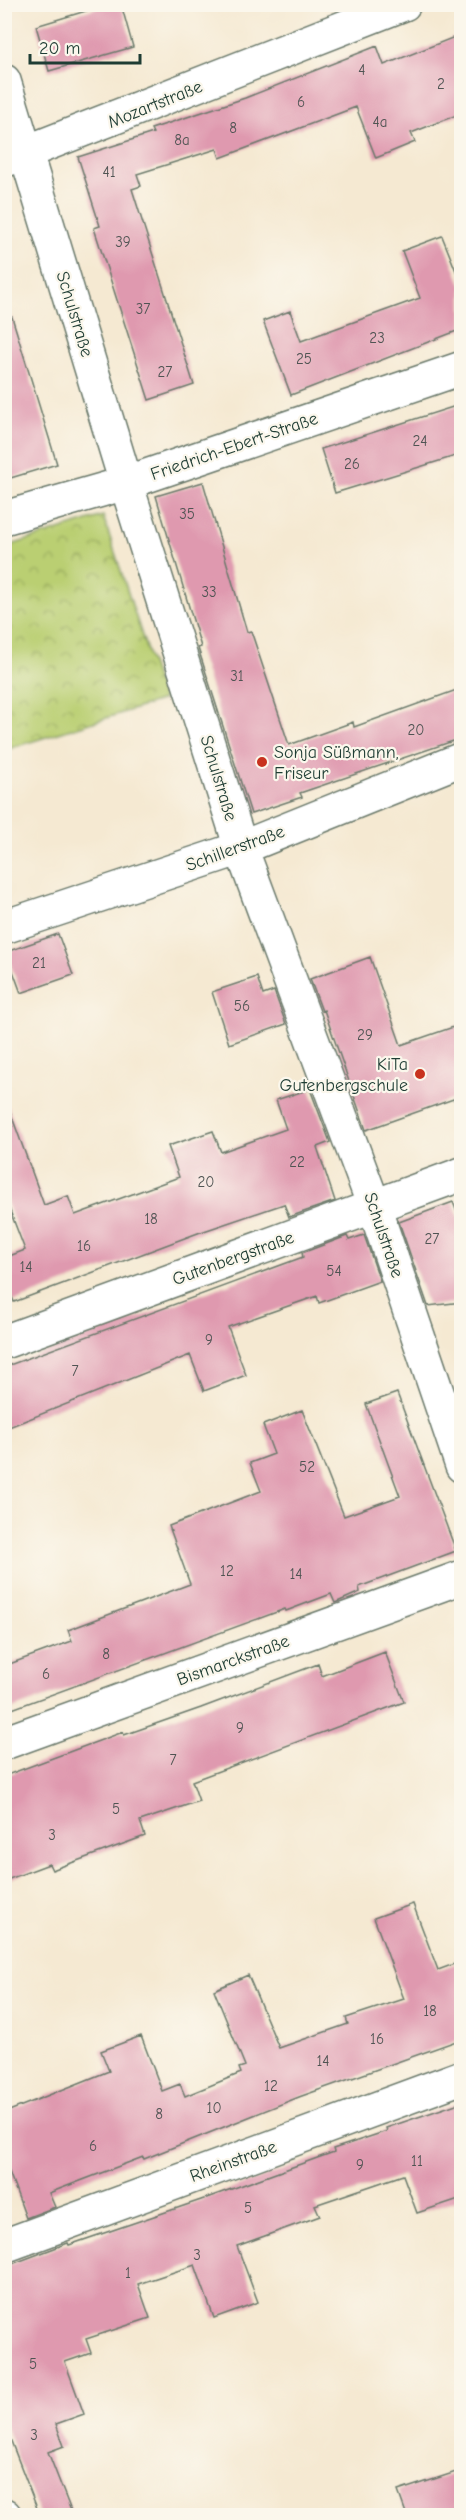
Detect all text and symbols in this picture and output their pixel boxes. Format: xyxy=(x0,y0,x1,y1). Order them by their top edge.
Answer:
scale bar xyxy=(30,27,140,65)
text: 20 m xyxy=(39,38,80,59)
house number: 4 xyxy=(358,61,366,79)
house number: 2 xyxy=(437,75,445,93)
street label: Mozartstraße xyxy=(105,76,206,133)
house number: 6 xyxy=(297,93,305,111)
house number: 4a xyxy=(372,113,388,131)
house number: 8 xyxy=(229,119,237,137)
house number: 8a xyxy=(174,131,190,149)
house number: 41 xyxy=(102,163,116,181)
house number: 39 xyxy=(115,233,131,251)
street label: Schulstraße xyxy=(52,269,98,360)
house number: 37 xyxy=(136,300,150,318)
house number: 23 xyxy=(369,329,385,347)
house number: 25 xyxy=(296,350,312,368)
house number: 27 xyxy=(158,363,172,381)
street label: Friedrich-Ebert-Straße xyxy=(148,408,321,485)
house number: 24 xyxy=(412,432,428,450)
house number: 26 xyxy=(344,455,360,473)
house number: 35 xyxy=(179,505,195,523)
house number: 33 xyxy=(201,583,217,601)
house number: 31 xyxy=(230,667,244,685)
house number: 20 xyxy=(408,721,424,739)
street label: Schulstraße xyxy=(196,733,242,824)
place label: Sonja Süßmann, Friseur xyxy=(274,742,399,784)
marker: Sonja Süßmann, Friseur xyxy=(255,755,269,769)
street label: Schillerstraße xyxy=(183,821,287,876)
house number: 21 xyxy=(32,954,46,972)
house number: 56 xyxy=(234,997,250,1015)
house number: 29 xyxy=(357,1026,373,1044)
place label: KiTa Gutenbergschule xyxy=(280,1054,408,1096)
marker: KiTa Gutenbergschule xyxy=(413,1067,427,1081)
house number: 22 xyxy=(289,1153,305,1171)
house number: 20 xyxy=(198,1173,214,1191)
street label: Schulstraße xyxy=(359,1190,408,1280)
house number: 18 xyxy=(144,1210,158,1228)
street label: Gutenbergstraße xyxy=(170,1227,297,1290)
house number: 27 xyxy=(425,1230,439,1248)
house number: 16 xyxy=(77,1237,91,1255)
house number: 14 xyxy=(19,1258,33,1276)
house number: 54 xyxy=(326,1262,342,1280)
house number: 9 xyxy=(205,1331,213,1349)
house number: 7 xyxy=(71,1362,79,1380)
house number: 52 xyxy=(299,1458,315,1476)
house number: 12 xyxy=(220,1562,234,1580)
house number: 14 xyxy=(289,1565,303,1583)
street label: Bismarckstraße xyxy=(174,1630,292,1691)
house number: 8 xyxy=(102,1645,110,1663)
house number: 6 xyxy=(42,1665,50,1683)
house number: 9 xyxy=(236,1719,244,1737)
house number: 7 xyxy=(169,1751,177,1769)
house number: 5 xyxy=(112,1800,120,1818)
house number: 3 xyxy=(48,1826,56,1844)
house number: 18 xyxy=(423,2002,437,2020)
house number: 16 xyxy=(370,2030,384,2048)
house number: 14 xyxy=(316,2052,330,2070)
house number: 12 xyxy=(264,2077,278,2095)
house number: 10 xyxy=(206,2099,222,2117)
house number: 8 xyxy=(155,2105,163,2123)
street label: Rheinstraße xyxy=(187,2136,279,2187)
house number: 6 xyxy=(89,2137,97,2155)
house number: 11 xyxy=(411,2152,423,2170)
house number: 9 xyxy=(356,2156,364,2174)
house number: 5 xyxy=(244,2199,252,2217)
house number: 3 xyxy=(193,2246,201,2264)
house number: 1 xyxy=(125,2264,131,2282)
house number: 5 xyxy=(29,2355,37,2373)
house number: 3 xyxy=(30,2426,38,2444)

